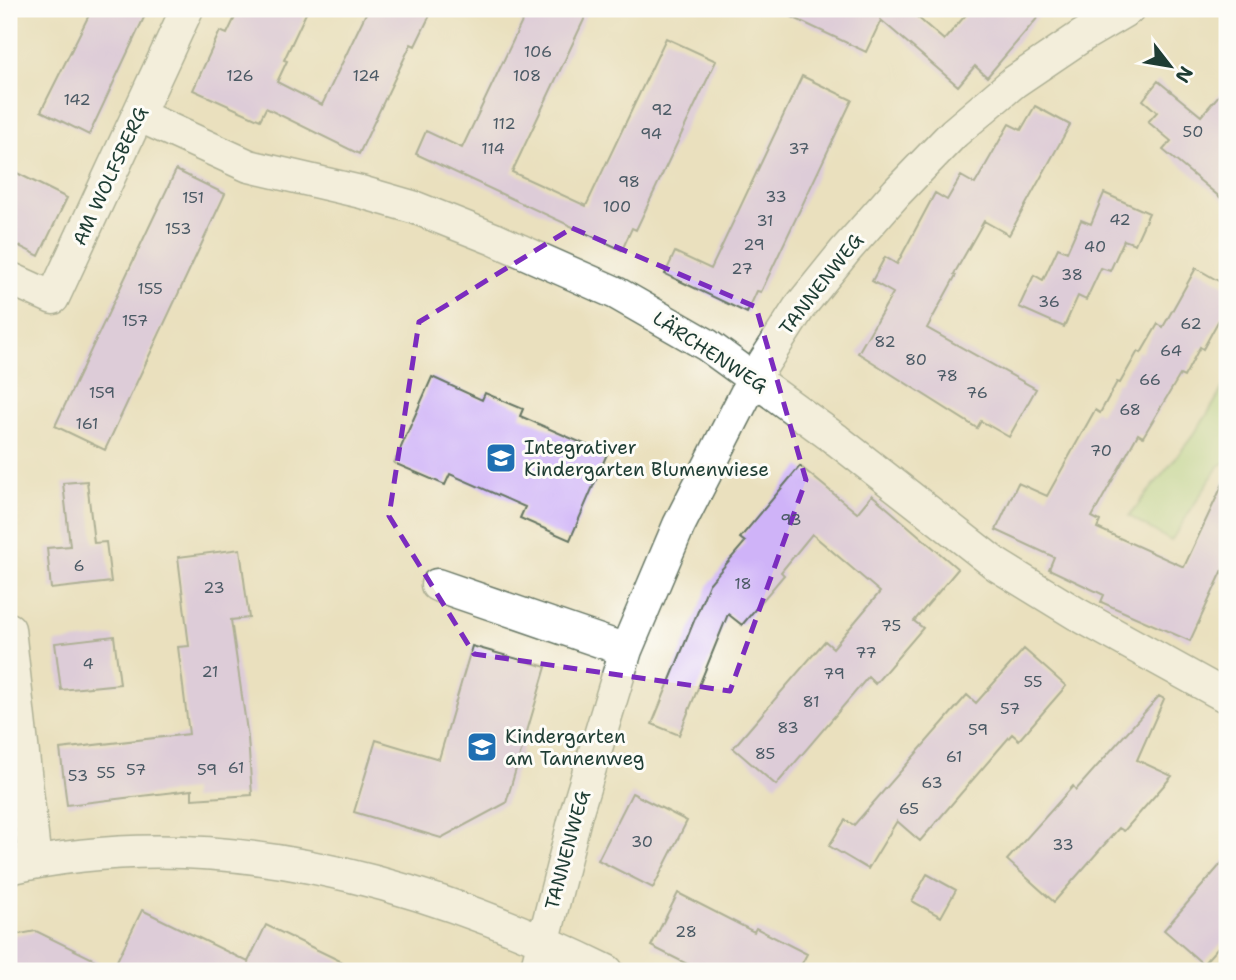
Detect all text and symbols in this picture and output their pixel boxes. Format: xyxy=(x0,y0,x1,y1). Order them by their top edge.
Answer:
north arrow xyxy=(1134,32,1204,102)
house number: 106 xyxy=(524,41,552,62)
text: N xyxy=(1170,62,1199,87)
house number: 126 xyxy=(226,65,254,86)
house number: 124 xyxy=(352,65,380,86)
house number: 108 xyxy=(513,65,541,86)
house number: 142 xyxy=(63,89,91,110)
house number: 92 xyxy=(651,99,673,120)
street label: AM WOLFSBERG xyxy=(67,102,153,250)
house number: 112 xyxy=(492,113,516,134)
house number: 50 xyxy=(1183,121,1203,142)
house number: 94 xyxy=(640,123,662,144)
house number: 114 xyxy=(481,138,505,159)
house number: 37 xyxy=(788,138,810,159)
house number: 98 xyxy=(618,171,640,192)
house number: 33 xyxy=(765,186,787,207)
house number: 151 xyxy=(182,187,204,208)
house number: 100 xyxy=(603,196,631,217)
house number: 42 xyxy=(1109,209,1131,230)
house number: 31 xyxy=(756,210,774,231)
house number: 153 xyxy=(165,218,191,239)
street label: TANNENWEG xyxy=(774,228,868,340)
house number: 29 xyxy=(743,234,765,255)
house number: 40 xyxy=(1084,236,1106,257)
house number: 27 xyxy=(731,258,753,279)
house number: 38 xyxy=(1061,264,1083,285)
house number: 155 xyxy=(137,278,163,299)
house number: 36 xyxy=(1038,291,1060,312)
street label: LÄRCHENWEG xyxy=(648,306,772,398)
house number: 157 xyxy=(122,310,148,331)
house number: 62 xyxy=(1180,313,1202,334)
house number: 82 xyxy=(874,331,896,352)
house number: 64 xyxy=(1160,340,1182,361)
house number: 80 xyxy=(905,349,927,370)
house number: 78 xyxy=(936,365,958,386)
house number: 66 xyxy=(1139,369,1161,390)
house number: 159 xyxy=(89,382,115,403)
house number: 76 xyxy=(966,382,988,403)
house number: 68 xyxy=(1119,399,1141,420)
house number: 161 xyxy=(76,413,98,434)
place label: Integrativer Kindergarten Blumenwiese xyxy=(524,435,769,482)
house number: 70 xyxy=(1090,440,1112,461)
school or university icon: Integrativer Kindergarten Blumenwiese xyxy=(484,441,518,475)
house number: 93 xyxy=(780,509,802,530)
house number: 6 xyxy=(73,555,85,576)
house number: 18 xyxy=(734,573,752,594)
house number: 23 xyxy=(203,577,225,598)
house number: 75 xyxy=(881,615,901,636)
house number: 77 xyxy=(855,642,877,663)
house number: 4 xyxy=(82,653,94,674)
house number: 21 xyxy=(201,661,219,682)
house number: 79 xyxy=(823,663,845,684)
house number: 55 xyxy=(1023,671,1043,692)
house number: 81 xyxy=(802,691,820,712)
house number: 57 xyxy=(1000,698,1020,719)
house number: 83 xyxy=(777,717,799,738)
house number: 59 xyxy=(968,719,988,740)
place label: Kindergarten am Tannenweg xyxy=(505,724,645,771)
school or university icon: Kindergarten am Tannenweg xyxy=(465,730,499,764)
house number: 85 xyxy=(755,743,775,764)
house number: 61 xyxy=(946,746,962,767)
house number: 61 xyxy=(228,757,244,778)
house number: 57 xyxy=(126,759,146,780)
house number: 59 xyxy=(197,759,217,780)
house number: 55 xyxy=(96,762,116,783)
house number: 53 xyxy=(68,765,88,786)
house number: 63 xyxy=(921,772,943,793)
street label: TANNENWEG xyxy=(539,788,595,912)
house number: 65 xyxy=(899,798,919,819)
house number: 30 xyxy=(631,831,653,852)
house number: 33 xyxy=(1052,834,1074,855)
house number: 28 xyxy=(675,921,697,942)

